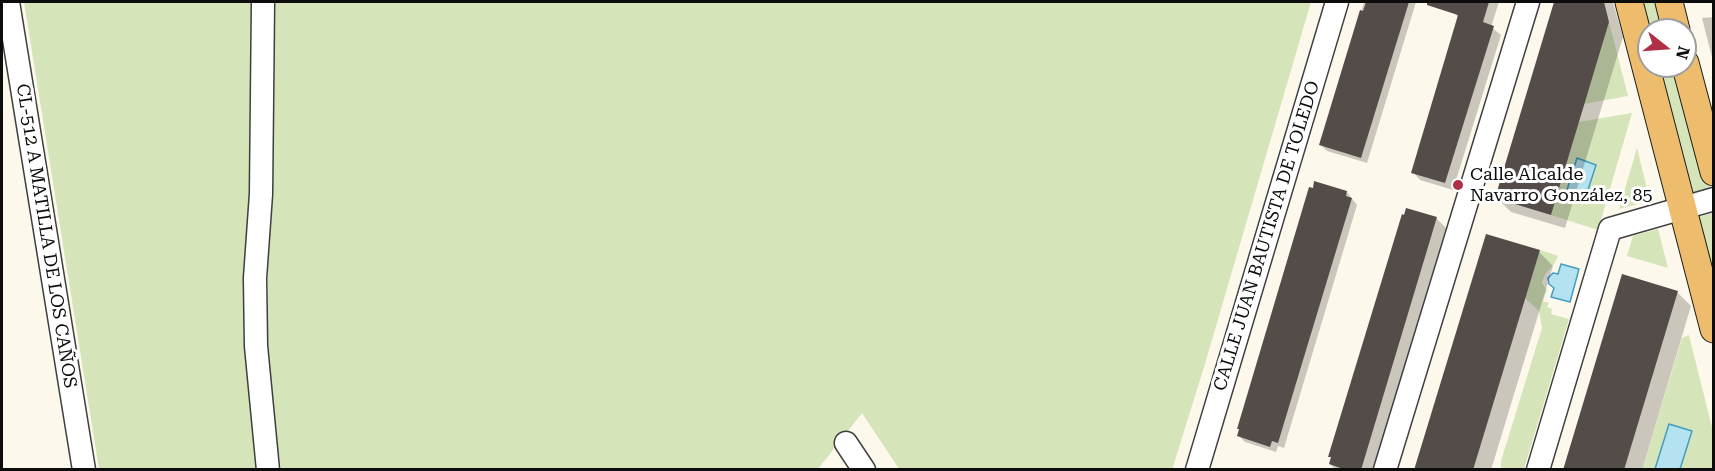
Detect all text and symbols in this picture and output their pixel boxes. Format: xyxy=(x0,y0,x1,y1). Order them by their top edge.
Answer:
north arrow xyxy=(1637,18,1697,78)
text: N xyxy=(1672,44,1694,61)
street label: CALLE JUAN BAUTISTA DE TOLEDO xyxy=(1209,78,1325,394)
street label: CL-512 A MATILLA DE LOS CAÑOS xyxy=(11,82,81,390)
place label: Calle Alcalde Navarro González, 85 xyxy=(1470,164,1653,207)
marker: Calle Alcalde Navarro González, 85 xyxy=(1451,178,1465,192)

